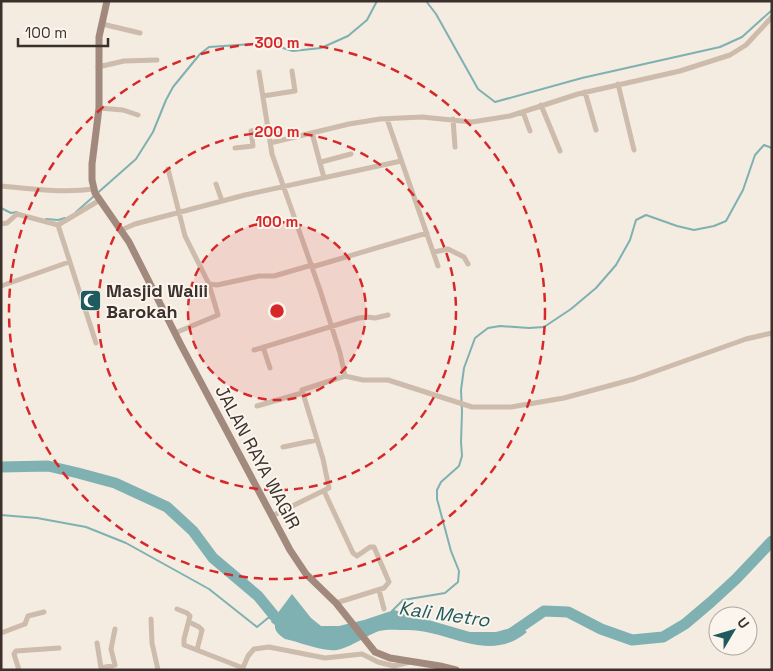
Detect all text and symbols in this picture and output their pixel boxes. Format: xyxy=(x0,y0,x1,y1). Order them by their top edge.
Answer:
scale bar xyxy=(18,15,108,47)
text: 100 m xyxy=(25,23,67,42)
text: 300 m xyxy=(254,33,300,52)
text: 200 m xyxy=(255,122,299,141)
text: 100 m xyxy=(256,212,298,231)
place label: Masjid Walii Barokah xyxy=(106,279,208,323)
mosque icon: Masjid Walii Barokah xyxy=(78,288,102,312)
centre of rings xyxy=(268,302,286,320)
street label: JALAN RAYA WAGIR xyxy=(210,381,306,533)
water label: Kali Metro xyxy=(397,595,492,633)
north arrow xyxy=(708,606,758,656)
text: U xyxy=(733,614,753,632)

